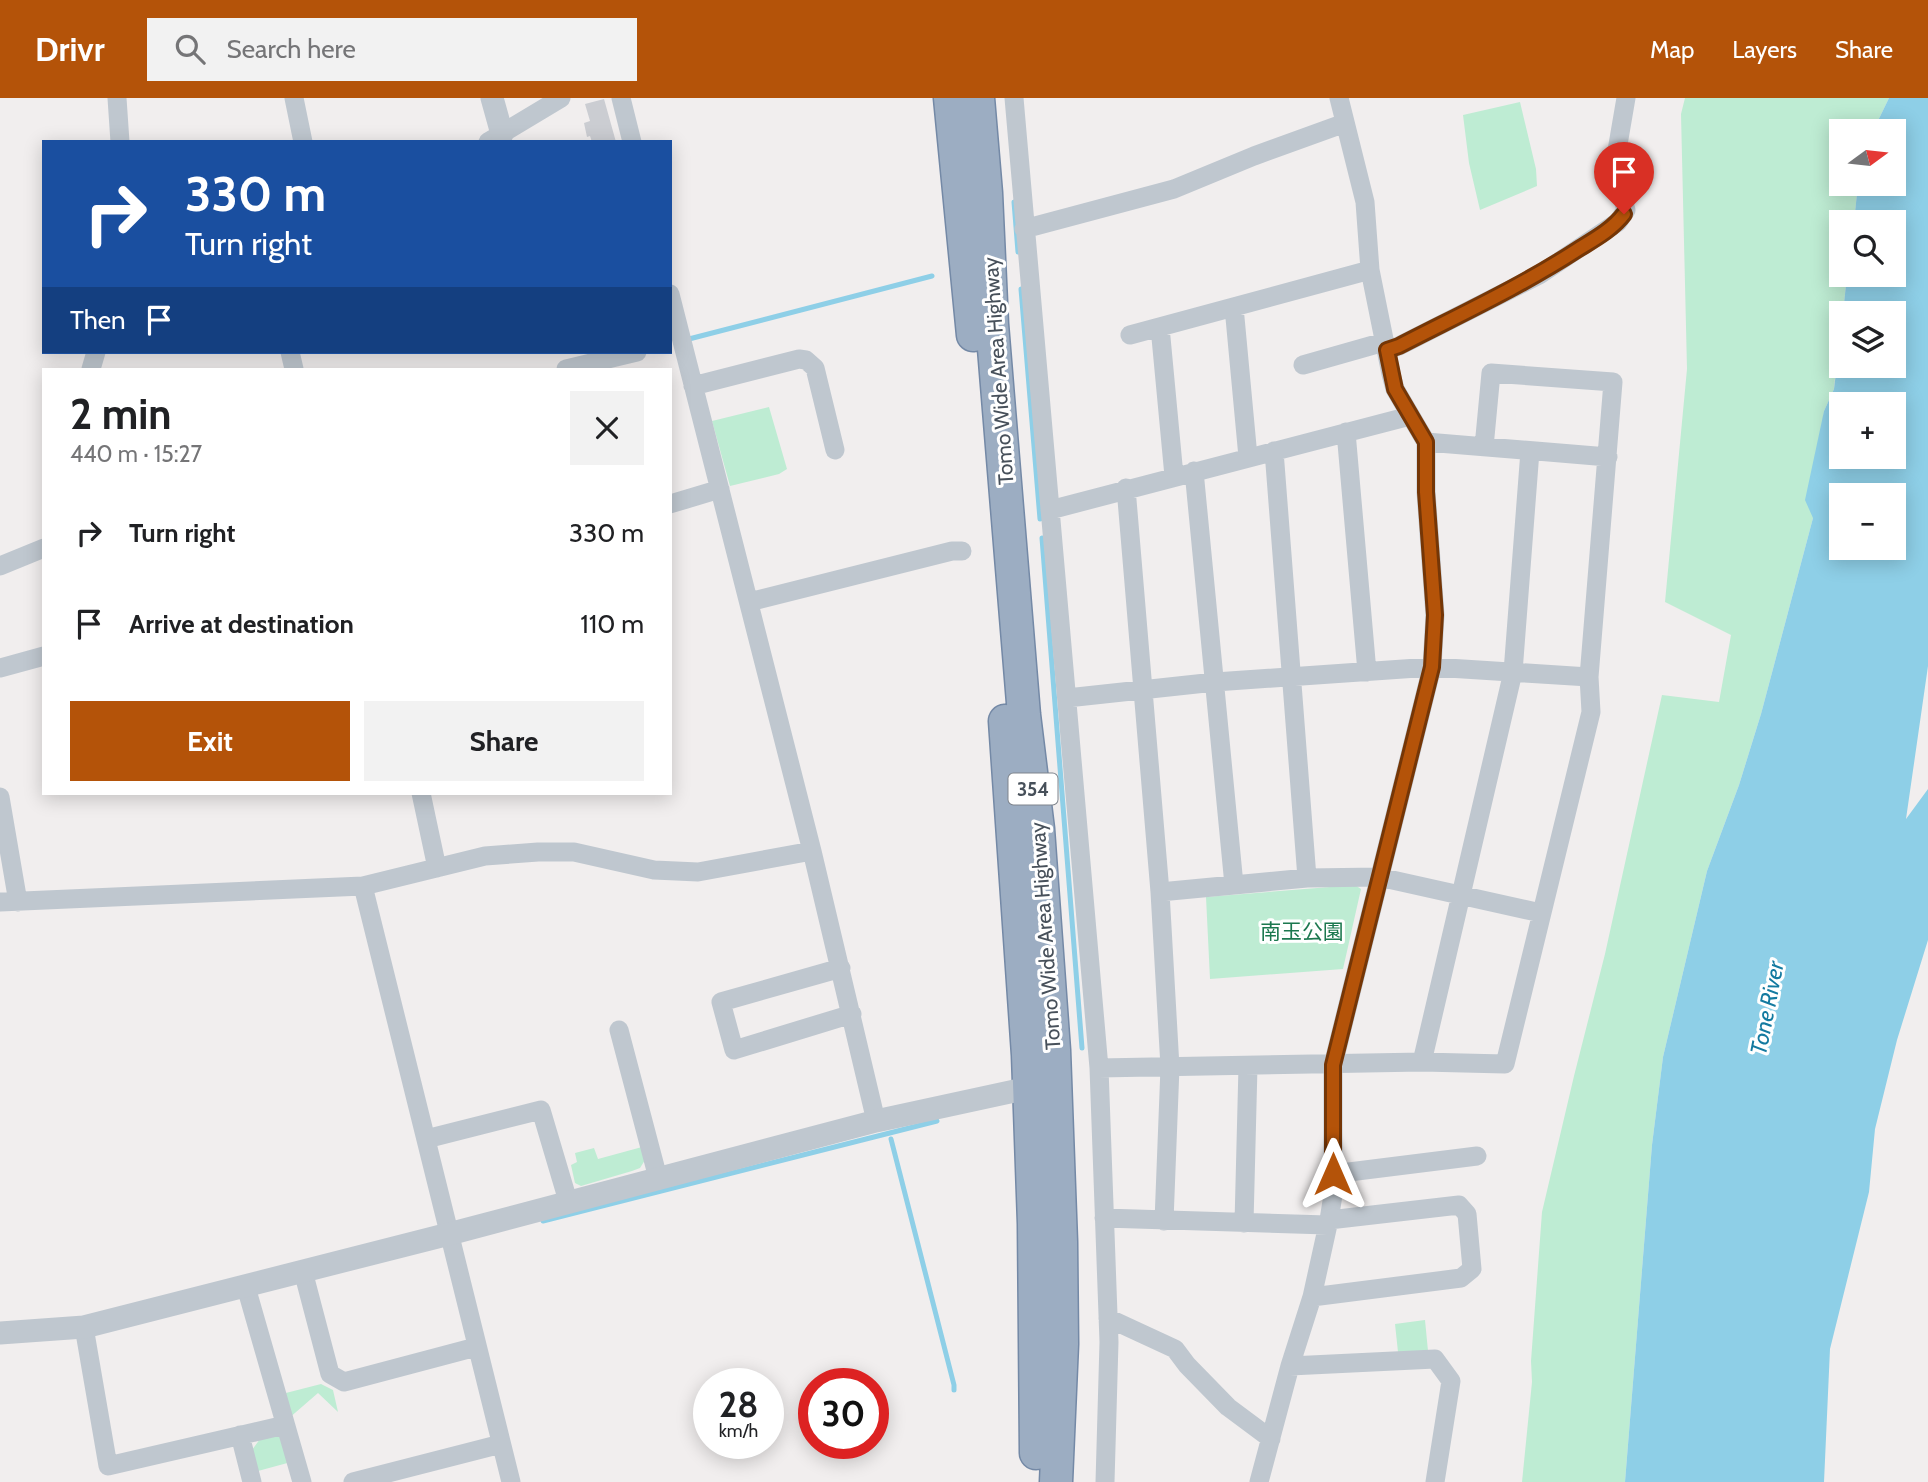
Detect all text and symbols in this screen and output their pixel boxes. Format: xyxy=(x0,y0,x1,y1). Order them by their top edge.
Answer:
search box xyxy=(147,18,637,81)
text: Drivr xyxy=(35,29,105,69)
icon: search xyxy=(171,30,209,68)
text: Search here xyxy=(227,33,356,65)
text: Map xyxy=(1650,35,1694,64)
text: Layers xyxy=(1732,35,1797,64)
text: Share xyxy=(1835,35,1893,64)
north arrow xyxy=(1829,119,1906,196)
map controls xyxy=(1829,119,1906,560)
pin xyxy=(1594,142,1654,214)
icon: arrive xyxy=(1605,153,1643,191)
text: 330 m xyxy=(185,164,326,223)
icon: right xyxy=(70,168,161,259)
button: search xyxy=(1829,210,1906,287)
text: Turn right xyxy=(185,224,312,263)
street label: Tomo Wide Area Highway xyxy=(978,256,1018,486)
icon: arrive xyxy=(140,301,178,339)
button: layers xyxy=(1829,301,1906,378)
text: Then xyxy=(70,304,126,336)
text: 2 min xyxy=(70,388,171,440)
button: close xyxy=(570,391,644,465)
button: + xyxy=(1829,392,1906,469)
text: 440 m · 15:27 xyxy=(70,440,202,468)
button: − xyxy=(1829,483,1906,560)
icon: right xyxy=(70,514,108,552)
text: Turn right xyxy=(129,517,235,549)
text: 330 m xyxy=(569,517,644,549)
icon: arrive xyxy=(70,605,108,643)
text: Arrive at destination xyxy=(129,608,354,640)
text: 110 m xyxy=(580,608,644,640)
button: Exit xyxy=(70,701,350,781)
button: Share xyxy=(364,701,644,781)
road number: 354 xyxy=(1009,774,1058,804)
street label: Tomo Wide Area Highway xyxy=(1025,821,1065,1051)
park label: 南玉公園 xyxy=(1260,919,1344,944)
water label: Tone River xyxy=(1744,958,1790,1057)
position arrow xyxy=(1296,1137,1370,1211)
speed limit sign: 30 xyxy=(798,1368,889,1459)
text: 28 xyxy=(719,1383,758,1426)
text: km/h xyxy=(719,1420,758,1442)

